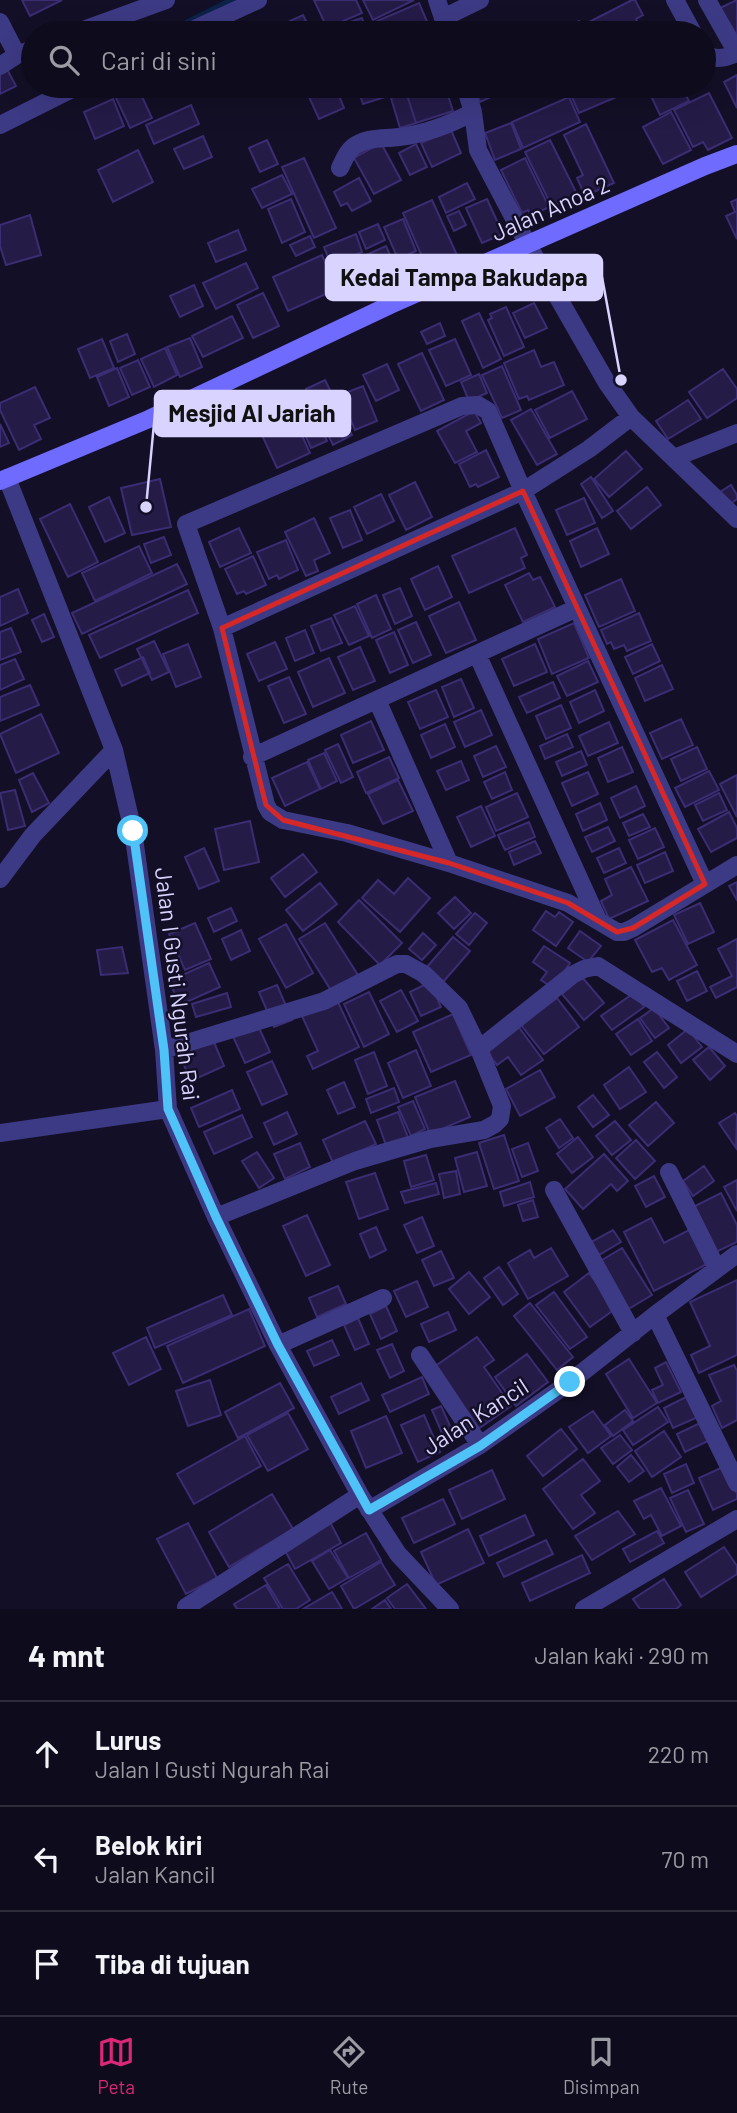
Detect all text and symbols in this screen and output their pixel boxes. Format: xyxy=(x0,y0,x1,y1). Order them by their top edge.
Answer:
search box xyxy=(21,21,716,98)
icon: search xyxy=(45,41,83,79)
text: Cari di sini xyxy=(101,44,217,75)
street label: Jalan Anoa 2 xyxy=(487,169,613,247)
callout: Kedai Tampa Bakudapa xyxy=(326,255,602,300)
text: Kedai Tampa Bakudapa xyxy=(340,262,588,291)
callout: Mesjid Al Jariah xyxy=(155,391,350,436)
text: Mesjid Al Jariah xyxy=(168,398,336,427)
route start xyxy=(117,815,148,846)
street label: Jalan I Gusti Ngurah Rai xyxy=(150,866,206,1102)
route end xyxy=(554,1366,585,1397)
street label: Jalan Kancil xyxy=(417,1372,533,1460)
text: 4 mnt xyxy=(28,1637,105,1673)
text: Jalan kaki · 290 m xyxy=(535,1641,709,1669)
text: Lurus xyxy=(95,1724,161,1755)
icon: ahead xyxy=(28,1735,66,1773)
text: 220 m xyxy=(648,1740,709,1768)
text: Jalan I Gusti Ngurah Rai xyxy=(95,1755,330,1783)
text: Belok kiri xyxy=(95,1829,202,1860)
icon: left xyxy=(28,1840,66,1878)
text: 70 m xyxy=(662,1845,709,1873)
text: Jalan Kancil xyxy=(95,1860,215,1888)
icon: arrive xyxy=(28,1945,66,1983)
text: Tiba di tujuan xyxy=(95,1948,250,1979)
tab: Peta xyxy=(97,2033,135,2098)
tab: Rute xyxy=(330,2033,368,2098)
tab: Disimpan xyxy=(563,2033,640,2098)

